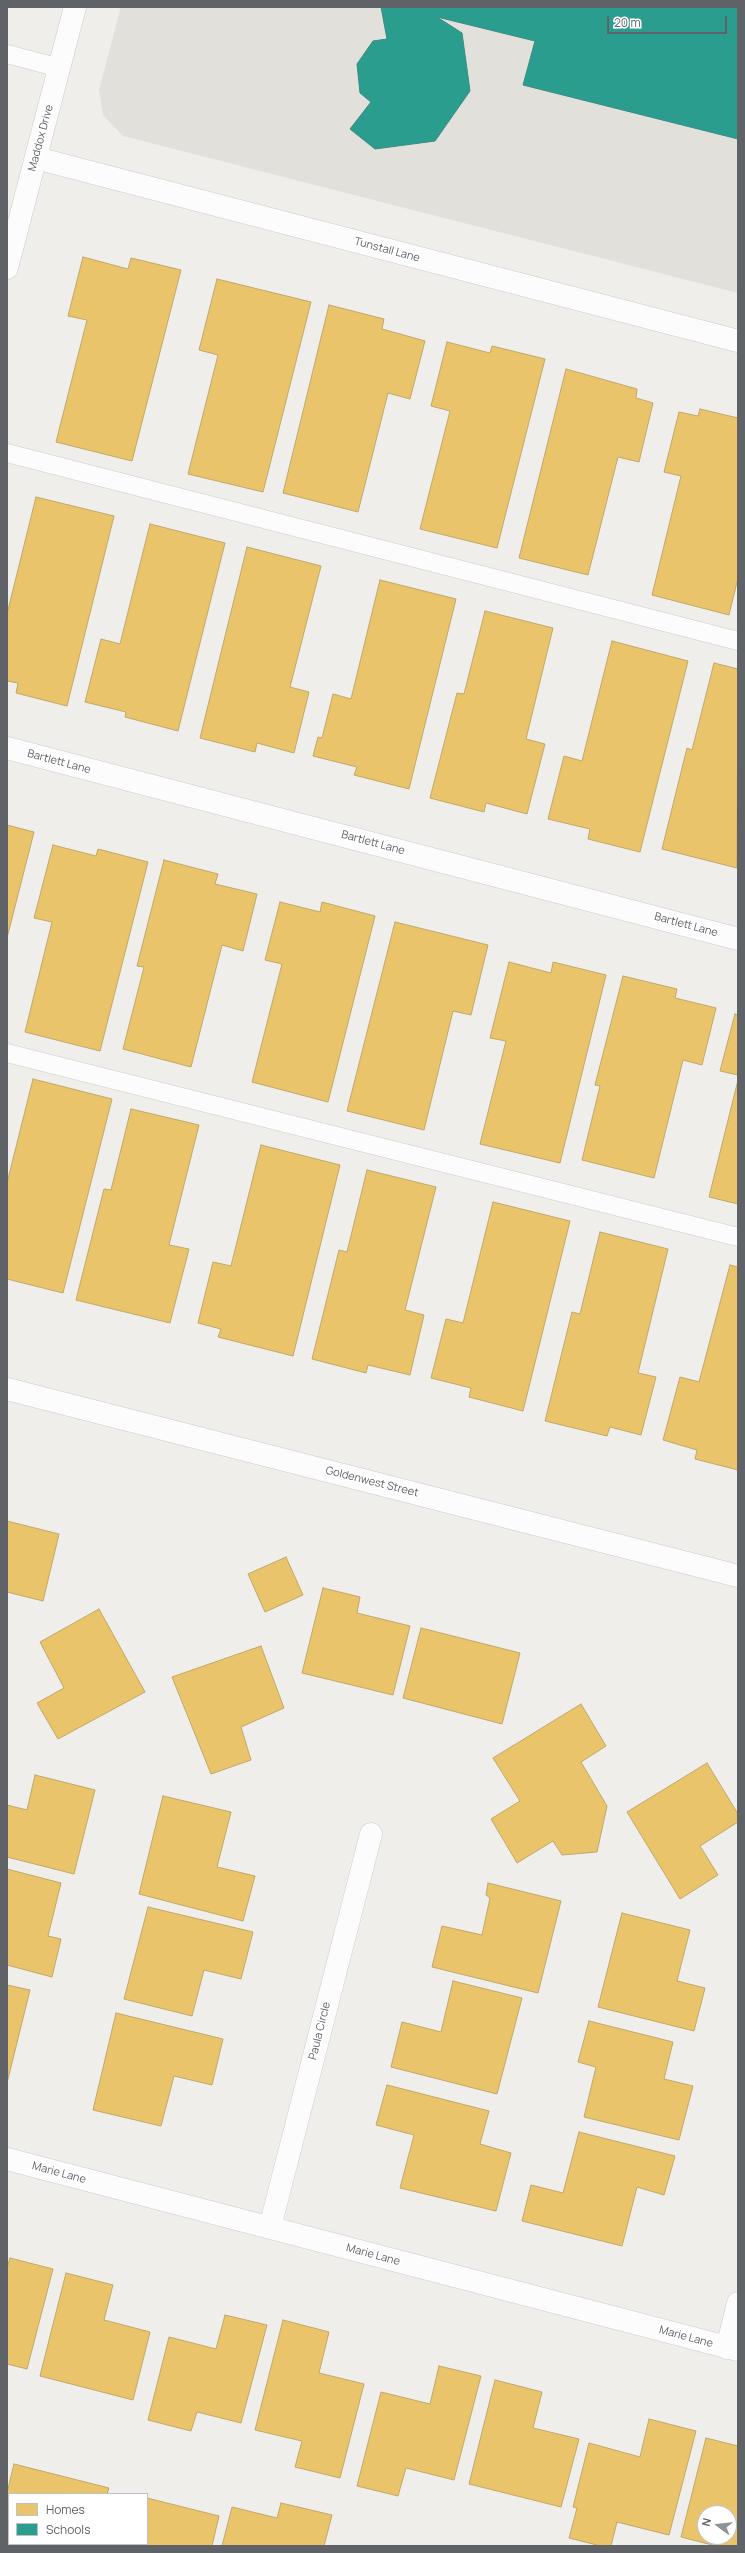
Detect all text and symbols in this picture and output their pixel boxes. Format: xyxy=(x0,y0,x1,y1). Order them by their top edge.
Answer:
scale bar xyxy=(609,8,729,34)
text: 20 m xyxy=(614,14,641,31)
street label: Maddox Drive xyxy=(26,103,56,173)
street label: Tunstall Lane xyxy=(353,235,421,265)
street label: Bartlett Lane xyxy=(26,747,92,777)
street label: Bartlett Lane xyxy=(340,828,406,858)
street label: Bartlett Lane xyxy=(653,910,719,940)
street label: Goldenwest Street xyxy=(324,1464,420,1500)
street label: Paula Circle xyxy=(306,2001,334,2061)
street label: Marie Lane xyxy=(31,2159,87,2187)
street label: Marie Lane xyxy=(345,2241,401,2269)
street label: Marie Lane xyxy=(658,2323,714,2351)
legend xyxy=(8,2493,148,2545)
text: Homes xyxy=(46,2501,85,2518)
north arrow xyxy=(697,2505,737,2545)
text: N xyxy=(698,2516,714,2528)
text: Schools xyxy=(46,2521,90,2538)

